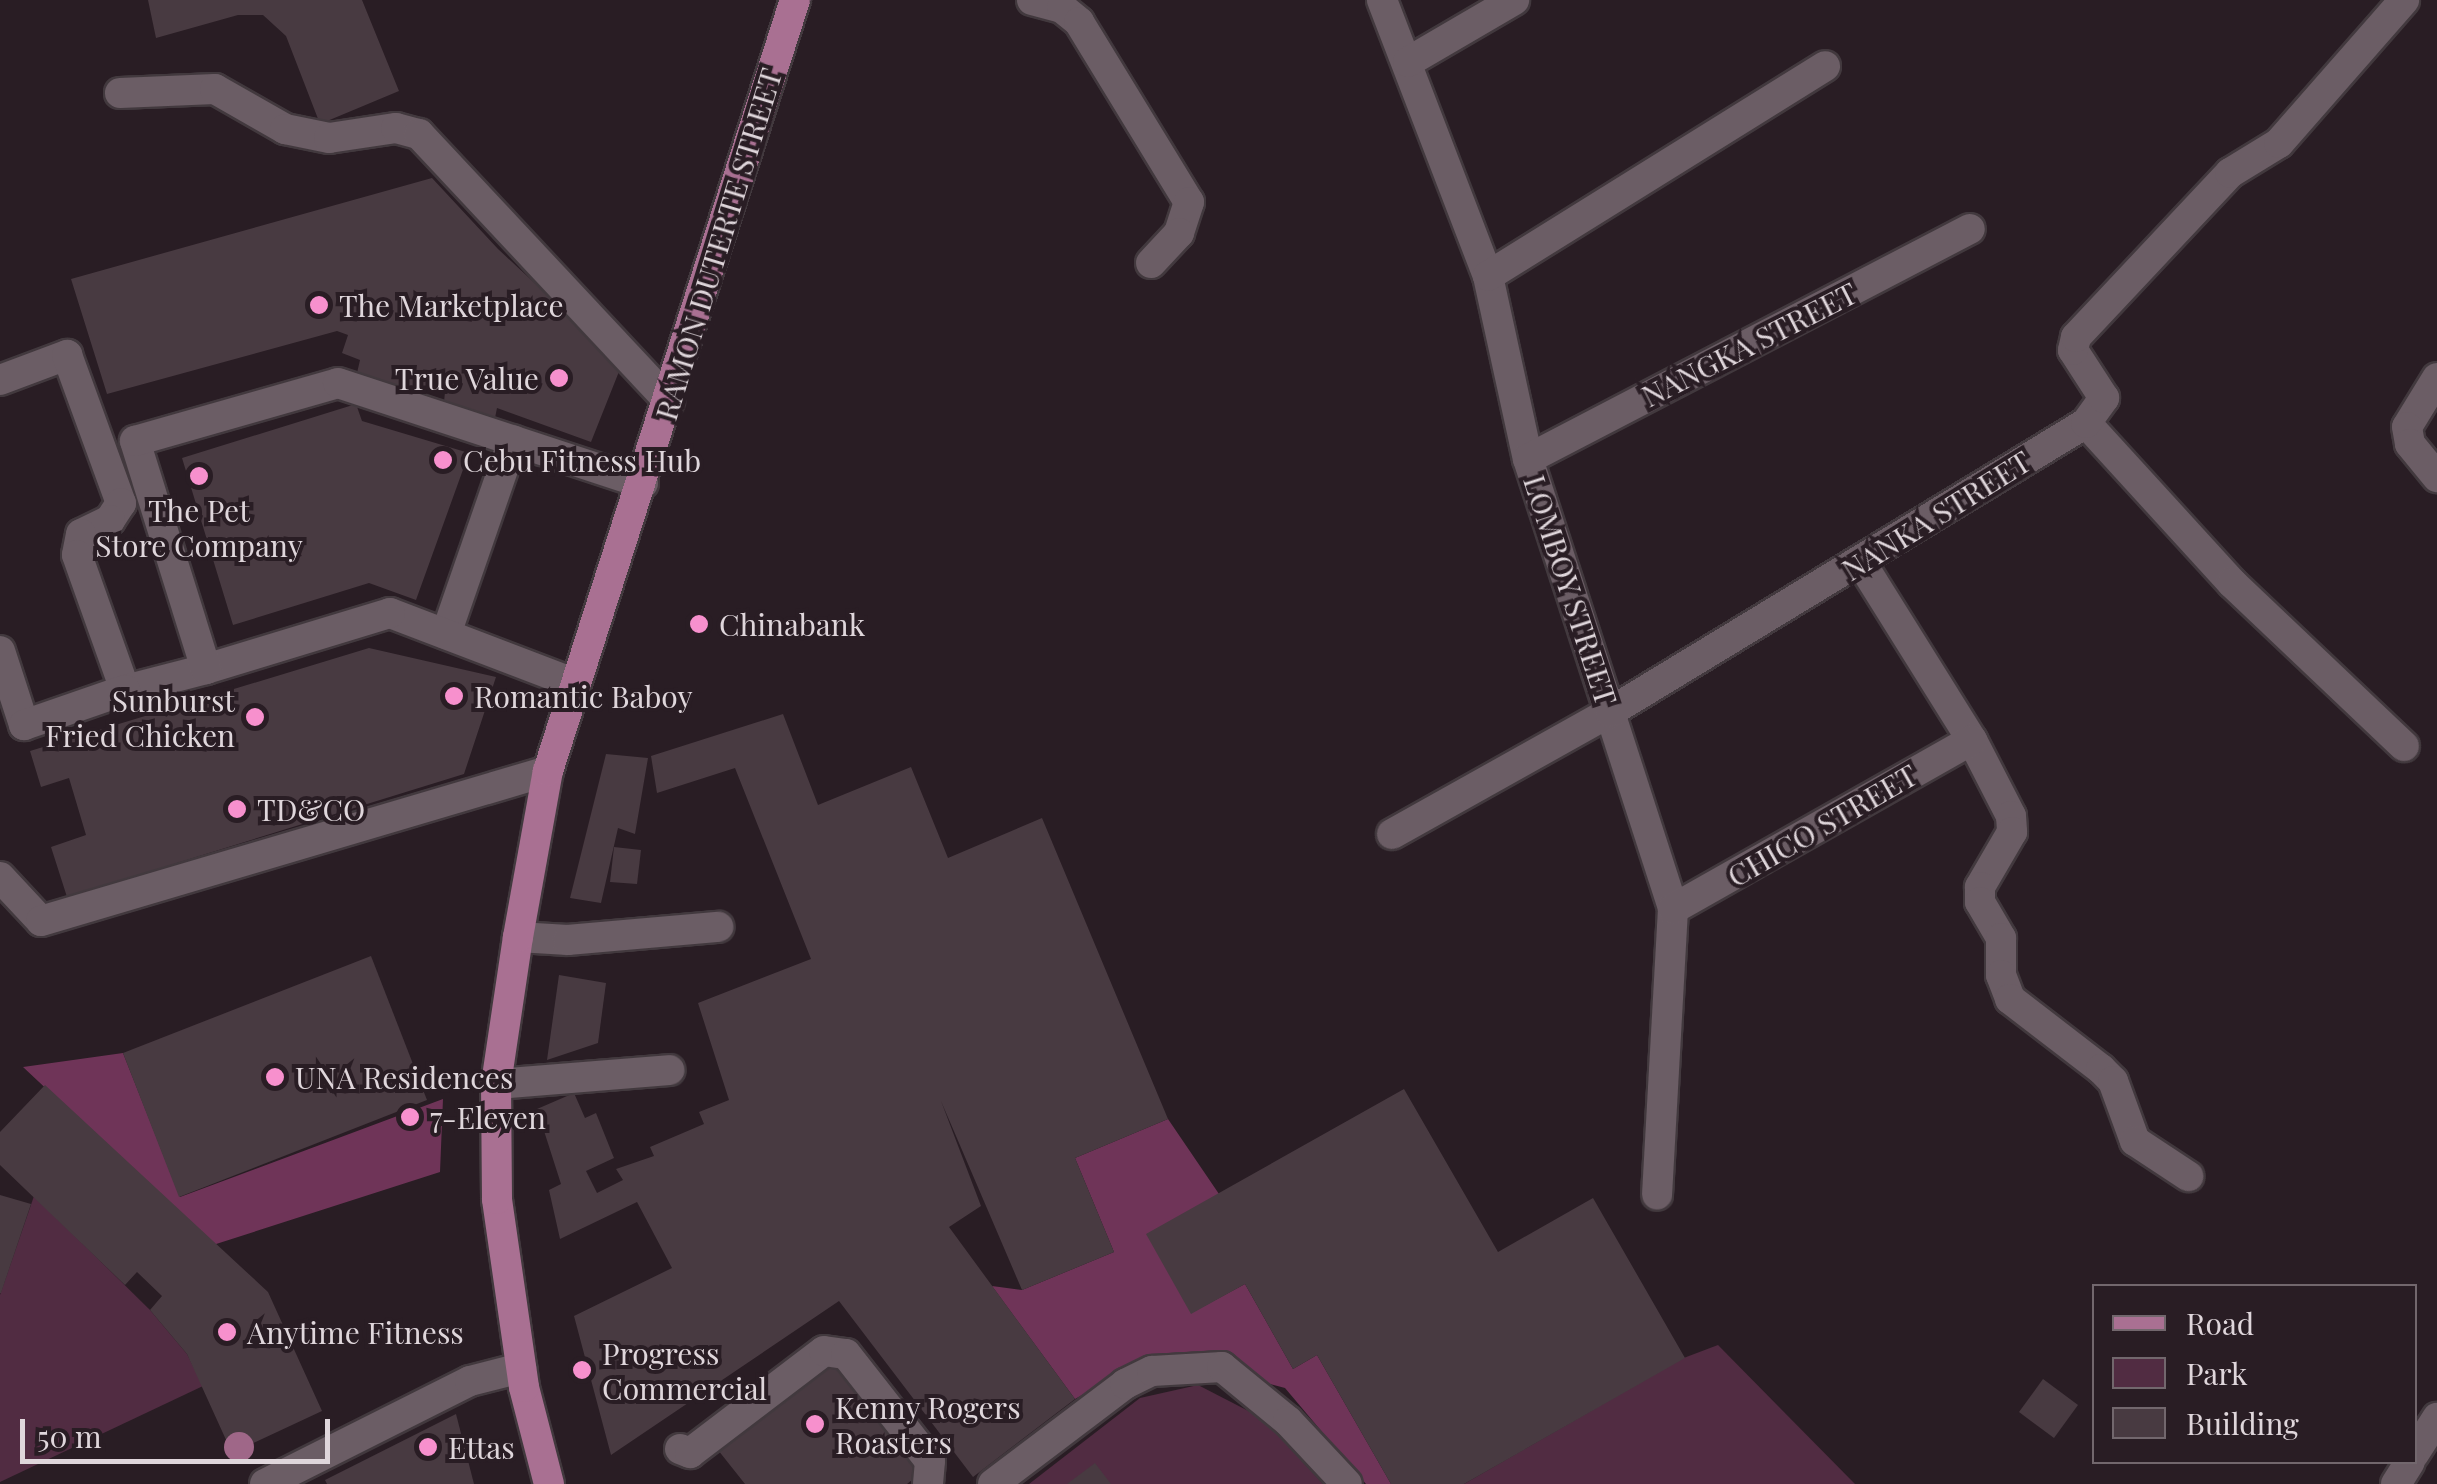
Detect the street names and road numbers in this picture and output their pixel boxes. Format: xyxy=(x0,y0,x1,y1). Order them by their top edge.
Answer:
street label: RAMON DUTERTE STREET xyxy=(647,64,789,424)
street label: NANGKA STREET xyxy=(1635,274,1863,414)
street label: NANKA STREET xyxy=(1835,443,2037,587)
street label: LOMBOY STREET xyxy=(1517,470,1625,710)
street label: CHICO STREET xyxy=(1721,756,1923,894)

